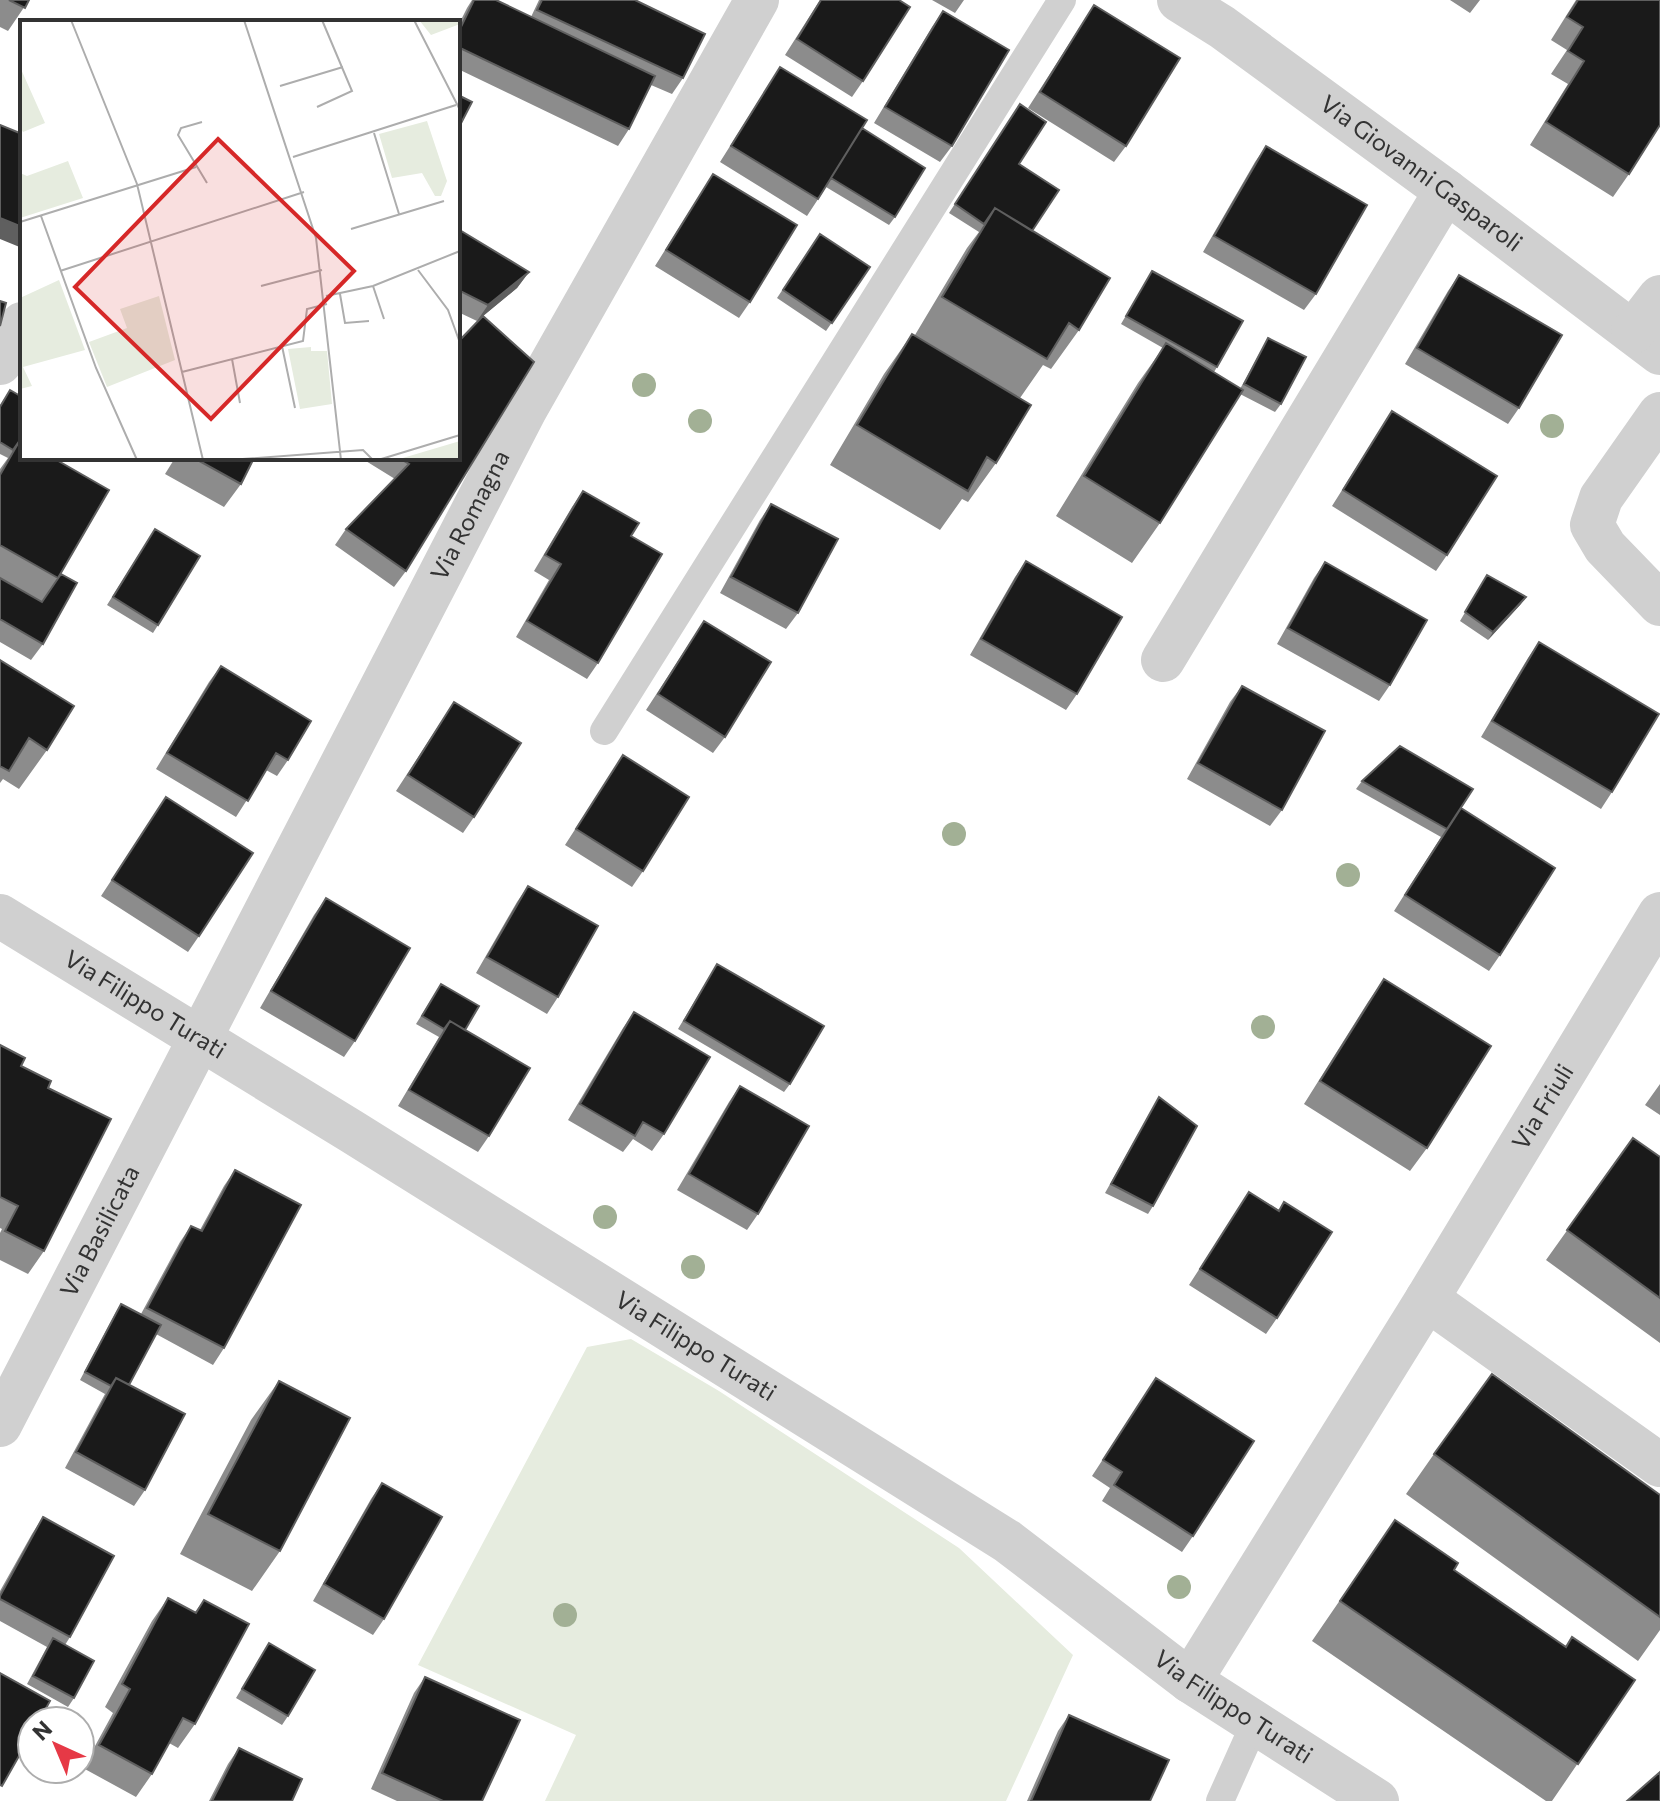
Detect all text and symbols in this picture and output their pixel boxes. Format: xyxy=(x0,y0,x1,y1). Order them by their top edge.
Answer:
inset map xyxy=(20,20,460,460)
street label: Via Giovanni Gasparoli xyxy=(1315,88,1529,257)
street label: Via Romagna xyxy=(424,445,515,585)
street label: Via Filippo Turati xyxy=(60,943,232,1064)
street label: Via Friuli xyxy=(1505,1058,1579,1154)
street label: Via Basilicata xyxy=(53,1160,145,1301)
street label: Via Filippo Turati xyxy=(611,1284,782,1406)
street label: Via Filippo Turati xyxy=(1149,1643,1319,1769)
north arrow xyxy=(16,1705,96,1785)
text: N xyxy=(26,1715,57,1746)

